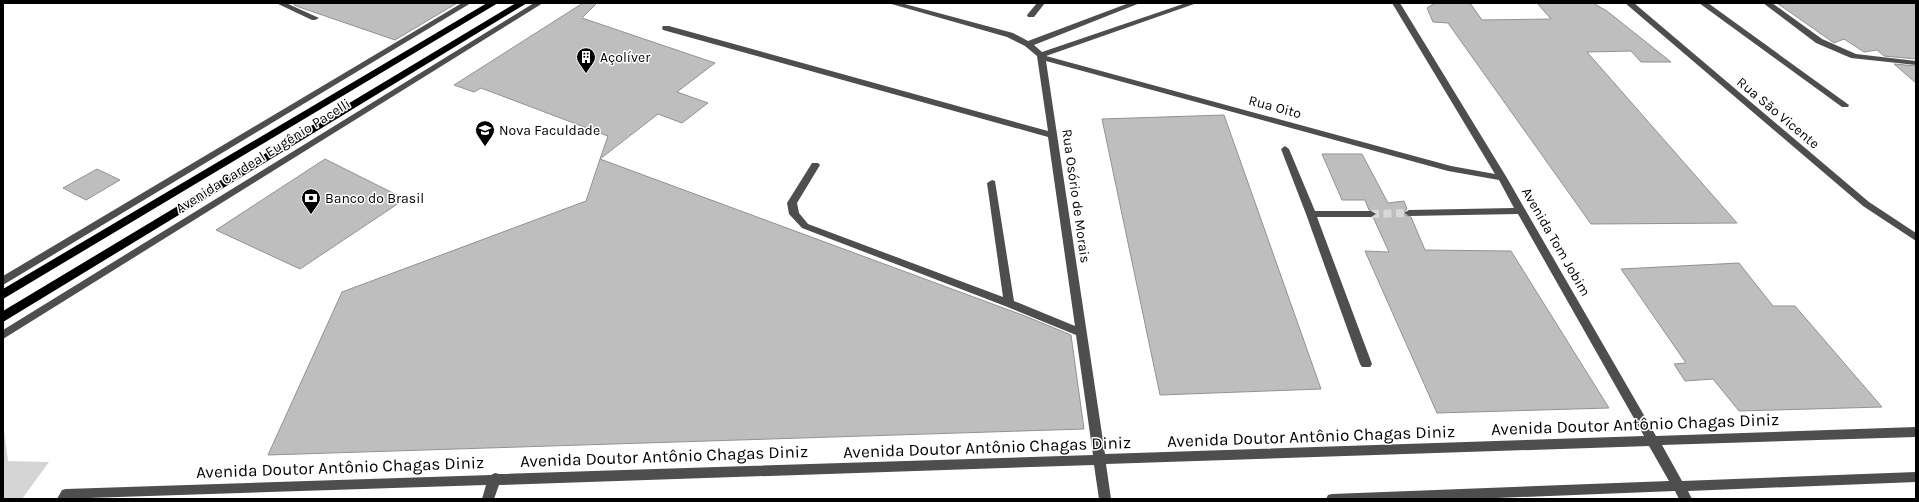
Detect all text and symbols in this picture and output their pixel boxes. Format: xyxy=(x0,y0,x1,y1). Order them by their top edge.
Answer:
building icon: Açolíver xyxy=(575,46,597,74)
place label: Açolíver xyxy=(600,49,651,66)
street label: Rua São Vicente xyxy=(1733,74,1823,152)
street label: Rua Oito xyxy=(1247,92,1303,122)
street label: Avenida Cardeal Eugênio Pacelli xyxy=(173,95,353,217)
school or university icon: Nova Faculdade xyxy=(474,119,496,147)
place label: Nova Faculdade xyxy=(499,122,600,139)
street label: Rua Osório de Morais xyxy=(1058,128,1094,264)
street label: Avenida Tom Jobim xyxy=(1518,185,1594,299)
bank icon: Banco do Brasil xyxy=(300,187,322,215)
place label: Banco do Brasil xyxy=(325,190,424,207)
street label: Avenida Doutor Antônio Chagas Diniz xyxy=(1491,409,1779,439)
street label: Avenida Doutor Antônio Chagas Diniz xyxy=(1167,421,1455,451)
street label: Avenida Doutor Antônio Chagas Diniz xyxy=(843,432,1131,462)
street label: Avenida Doutor Antônio Chagas Diniz xyxy=(520,441,808,471)
street label: Avenida Doutor Antônio Chagas Diniz xyxy=(196,452,484,482)

